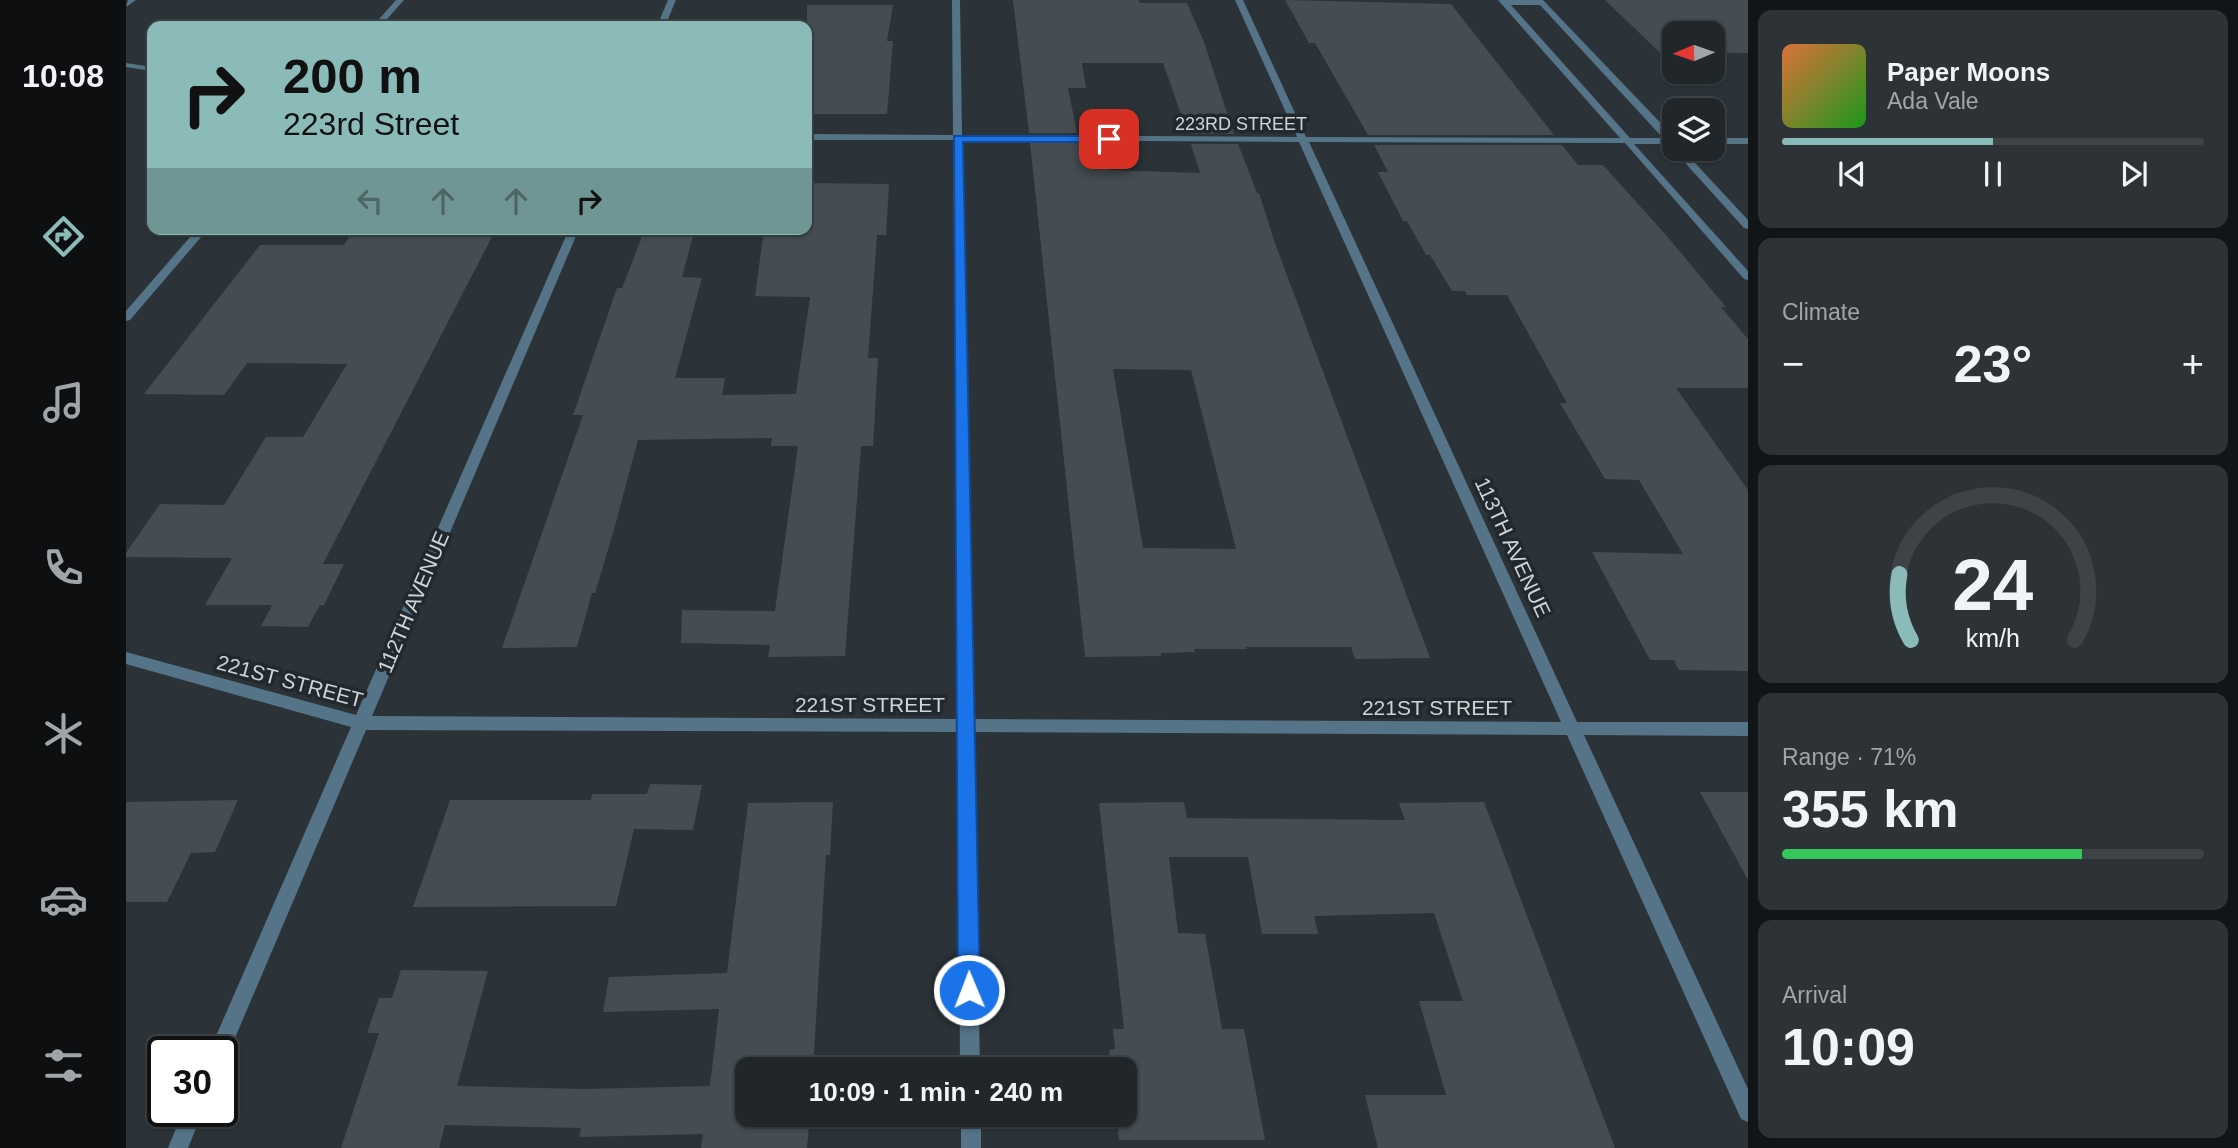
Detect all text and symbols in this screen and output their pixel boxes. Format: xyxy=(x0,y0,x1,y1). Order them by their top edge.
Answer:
north arrow xyxy=(1662,21,1726,84)
map controls xyxy=(1662,21,1725,161)
icon: right xyxy=(168,49,259,140)
text: 200 m xyxy=(283,49,422,103)
text: Paper Moons xyxy=(1887,57,2050,87)
text: 10:08 xyxy=(22,58,104,94)
text: Ada Vale xyxy=(1887,88,1979,114)
button: layers xyxy=(1662,98,1725,161)
text: 223rd Street xyxy=(283,106,459,142)
pin xyxy=(1079,109,1139,169)
street label: 223RD STREET xyxy=(1175,114,1307,134)
icon: arrive xyxy=(1090,120,1128,158)
icon: previous xyxy=(1833,155,1871,193)
icon: pause xyxy=(1974,155,2012,193)
icon: next xyxy=(2115,155,2153,193)
icon: left xyxy=(351,182,389,220)
icon: ahead xyxy=(424,182,462,220)
icon: ahead xyxy=(497,182,535,220)
icon: right xyxy=(570,182,608,220)
icon: directions xyxy=(39,212,88,261)
text: Climate xyxy=(1782,299,1860,325)
text: 23° xyxy=(1954,335,2032,393)
text: − xyxy=(1782,343,1804,385)
text: + xyxy=(2182,343,2204,385)
icon: music xyxy=(39,378,88,427)
street label: 113TH AVENUE xyxy=(1471,474,1555,620)
street label: 112TH AVENUE xyxy=(373,528,453,676)
icon: phone xyxy=(39,543,88,592)
text: 24 xyxy=(1953,544,2034,625)
text: km/h xyxy=(1966,624,2020,652)
street label: 221ST STREET xyxy=(214,650,366,712)
street label: 221ST STREET xyxy=(795,693,945,716)
street label: 221ST STREET xyxy=(1362,696,1512,719)
icon: climate xyxy=(39,709,88,758)
text: Range · 71% xyxy=(1782,744,1916,770)
text: 355 km xyxy=(1782,780,1958,838)
icon: car xyxy=(39,875,88,924)
position arrow xyxy=(932,953,1006,1027)
text: Arrival xyxy=(1782,982,1847,1008)
text: 10:09 xyxy=(1782,1018,1915,1076)
speed limit sign: 30 xyxy=(147,1036,238,1127)
icon: filters xyxy=(39,1041,88,1090)
text: 10:09 · 1 min · 240 m xyxy=(809,1077,1063,1107)

